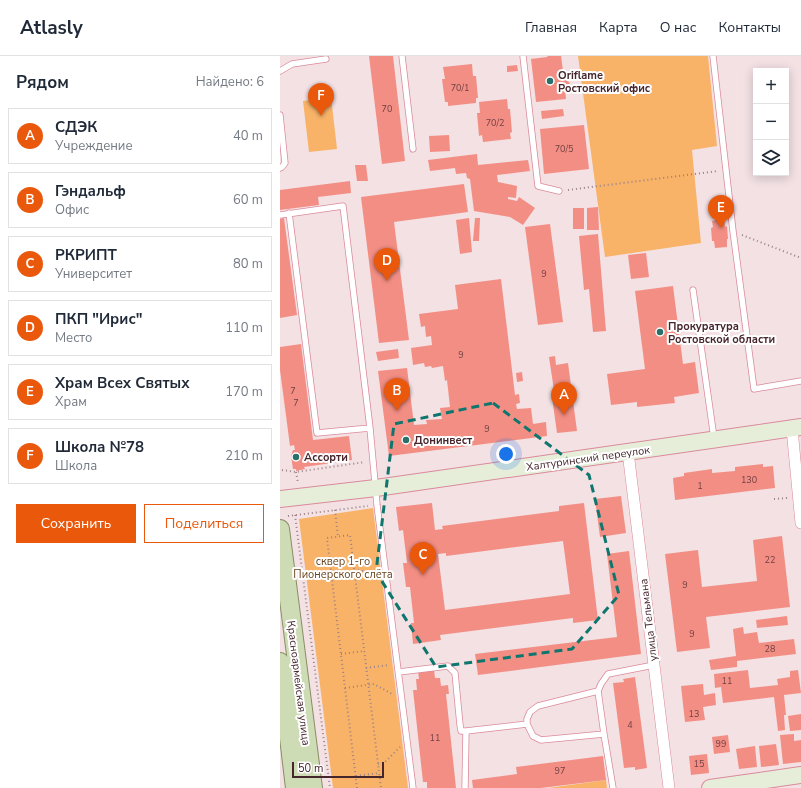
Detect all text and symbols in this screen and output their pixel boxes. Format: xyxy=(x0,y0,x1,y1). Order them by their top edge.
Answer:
text: Atlasly xyxy=(20,15,83,41)
text: Главная xyxy=(525,18,577,37)
text: Карта xyxy=(599,18,638,37)
text: О нас xyxy=(660,18,696,37)
text: Контакты xyxy=(718,18,781,37)
place label: Oriflame Ростовский офис xyxy=(558,68,651,96)
map controls xyxy=(753,68,789,176)
button: + xyxy=(753,68,789,104)
text: Рядом xyxy=(16,71,69,94)
text: Найдено: 6 xyxy=(196,73,264,91)
marker: Oriflame Ростовский офис xyxy=(545,76,555,86)
house number: 70/1 xyxy=(451,82,469,94)
pin: F xyxy=(308,83,334,116)
house number: 70 xyxy=(382,103,392,115)
button: − xyxy=(753,104,789,140)
text: СДЭК xyxy=(55,117,97,137)
house number: 70/2 xyxy=(486,117,504,129)
text: A xyxy=(25,127,35,145)
text: 40 m xyxy=(233,127,263,145)
text: Учреждение xyxy=(55,137,133,155)
button: layers xyxy=(753,140,789,176)
house number: 70/5 xyxy=(555,143,573,155)
text: Гэндальф xyxy=(55,181,126,201)
text: B xyxy=(26,191,34,209)
text: 60 m xyxy=(233,191,263,209)
pin: E xyxy=(708,195,734,228)
text: Офис xyxy=(55,201,89,219)
text: РКРИПТ xyxy=(55,245,117,265)
pin: D xyxy=(374,248,400,281)
text: C xyxy=(26,255,34,273)
text: 80 m xyxy=(233,255,263,273)
text: Университет xyxy=(55,265,132,283)
house number: 9 xyxy=(541,268,547,280)
text: ПКП "Ирис" xyxy=(55,309,142,329)
text: D xyxy=(25,319,35,337)
text: 110 m xyxy=(225,319,263,337)
place label: Прокуратура Ростовской области xyxy=(668,319,775,347)
marker: Прокуратура Ростовской области xyxy=(655,327,665,337)
text: Место xyxy=(55,329,92,347)
house number: 9 xyxy=(458,349,464,361)
text: Храм Всех Святых xyxy=(55,373,190,393)
pin: B xyxy=(384,378,410,411)
pin: A xyxy=(551,382,577,415)
text: E xyxy=(26,383,34,401)
text: 170 m xyxy=(225,383,263,401)
house number: 7 xyxy=(290,385,296,397)
text: Храм xyxy=(55,393,87,411)
house number: 7 xyxy=(293,397,299,409)
house number: 9 xyxy=(484,423,490,435)
place label: Донинвест xyxy=(414,433,473,448)
marker: Донинвест xyxy=(401,435,411,445)
text: Школа №78 xyxy=(55,437,144,457)
street label: Халтуринский переулок xyxy=(525,442,651,475)
your location xyxy=(496,444,516,464)
text: F xyxy=(26,447,34,465)
text: 210 m xyxy=(225,447,263,465)
place label: Ассорти xyxy=(304,450,348,465)
marker: Ассорти xyxy=(291,452,301,462)
text: Школа xyxy=(55,457,97,475)
house number: 130 xyxy=(741,474,757,486)
house number: 1 xyxy=(697,480,703,492)
button: Сохранить xyxy=(16,504,136,543)
button: Поделиться xyxy=(144,504,264,543)
pin: C xyxy=(410,542,436,575)
park label: сквер 1-го Пионерского слёта xyxy=(293,554,393,582)
house number: 22 xyxy=(765,554,775,566)
street label: улица Тельмана xyxy=(636,578,661,662)
house number: 9 xyxy=(682,579,688,591)
street label: Красноармейская улица xyxy=(283,620,314,746)
house number: 9 xyxy=(689,628,695,640)
house number: 28 xyxy=(765,643,775,655)
house number: 11 xyxy=(722,675,732,687)
house number: 13 xyxy=(689,708,699,720)
house number: 4 xyxy=(627,719,633,731)
house number: 11 xyxy=(430,732,440,744)
house number: 99 xyxy=(716,738,726,750)
house number: 15 xyxy=(694,758,704,770)
scale bar xyxy=(292,760,384,779)
text: 50 m xyxy=(298,761,323,776)
house number: 97 xyxy=(555,765,565,777)

